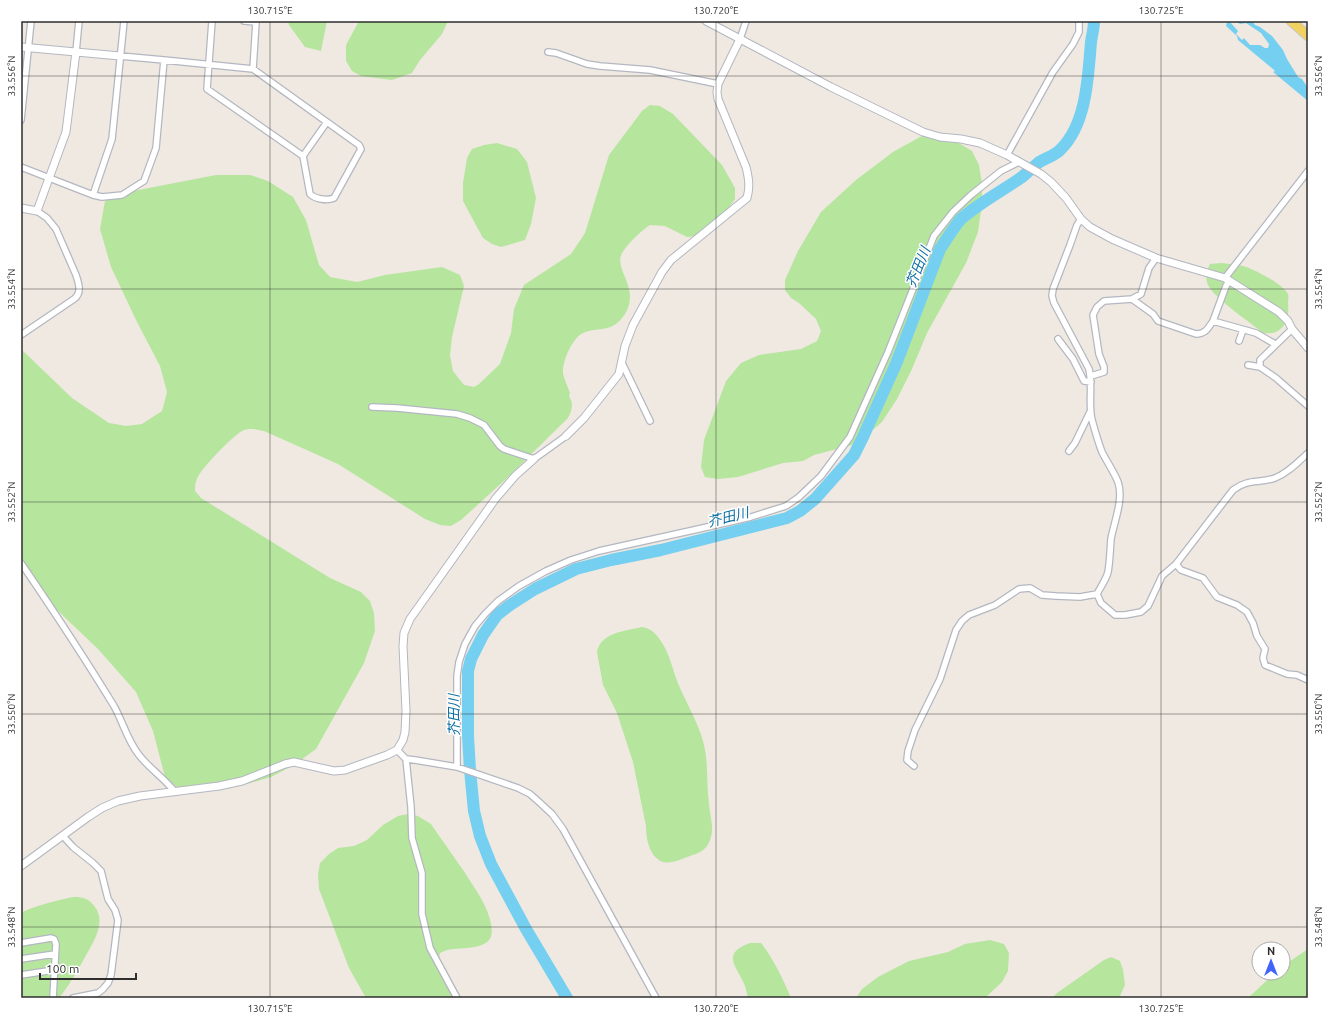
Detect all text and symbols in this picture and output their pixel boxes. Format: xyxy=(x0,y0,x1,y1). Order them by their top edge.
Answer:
text: 130.715°E xyxy=(247,5,293,16)
text: 130.720°E xyxy=(693,5,739,16)
text: 130.725°E xyxy=(1138,5,1184,16)
text: 33.556°N xyxy=(6,55,17,97)
text: 33.556°N xyxy=(1313,55,1324,97)
water label: 芥田川 xyxy=(903,243,934,289)
text: 33.554°N xyxy=(6,268,17,310)
text: 33.554°N xyxy=(1313,268,1324,310)
text: 33.552°N xyxy=(6,481,17,523)
text: 33.552°N xyxy=(1313,481,1324,523)
water label: 芥田川 xyxy=(706,504,752,530)
water label: 芥田川 xyxy=(446,692,462,736)
text: 33.550°N xyxy=(6,693,17,735)
text: 33.550°N xyxy=(1313,693,1324,735)
text: 33.548°N xyxy=(6,906,17,948)
text: 33.548°N xyxy=(1313,906,1324,948)
north arrow xyxy=(1251,941,1291,981)
text: N xyxy=(1267,945,1275,957)
scale bar xyxy=(40,955,136,981)
text: 100 m xyxy=(46,962,79,975)
text: 130.715°E xyxy=(247,1003,293,1014)
text: 130.720°E xyxy=(693,1003,739,1014)
text: 130.725°E xyxy=(1138,1003,1184,1014)

